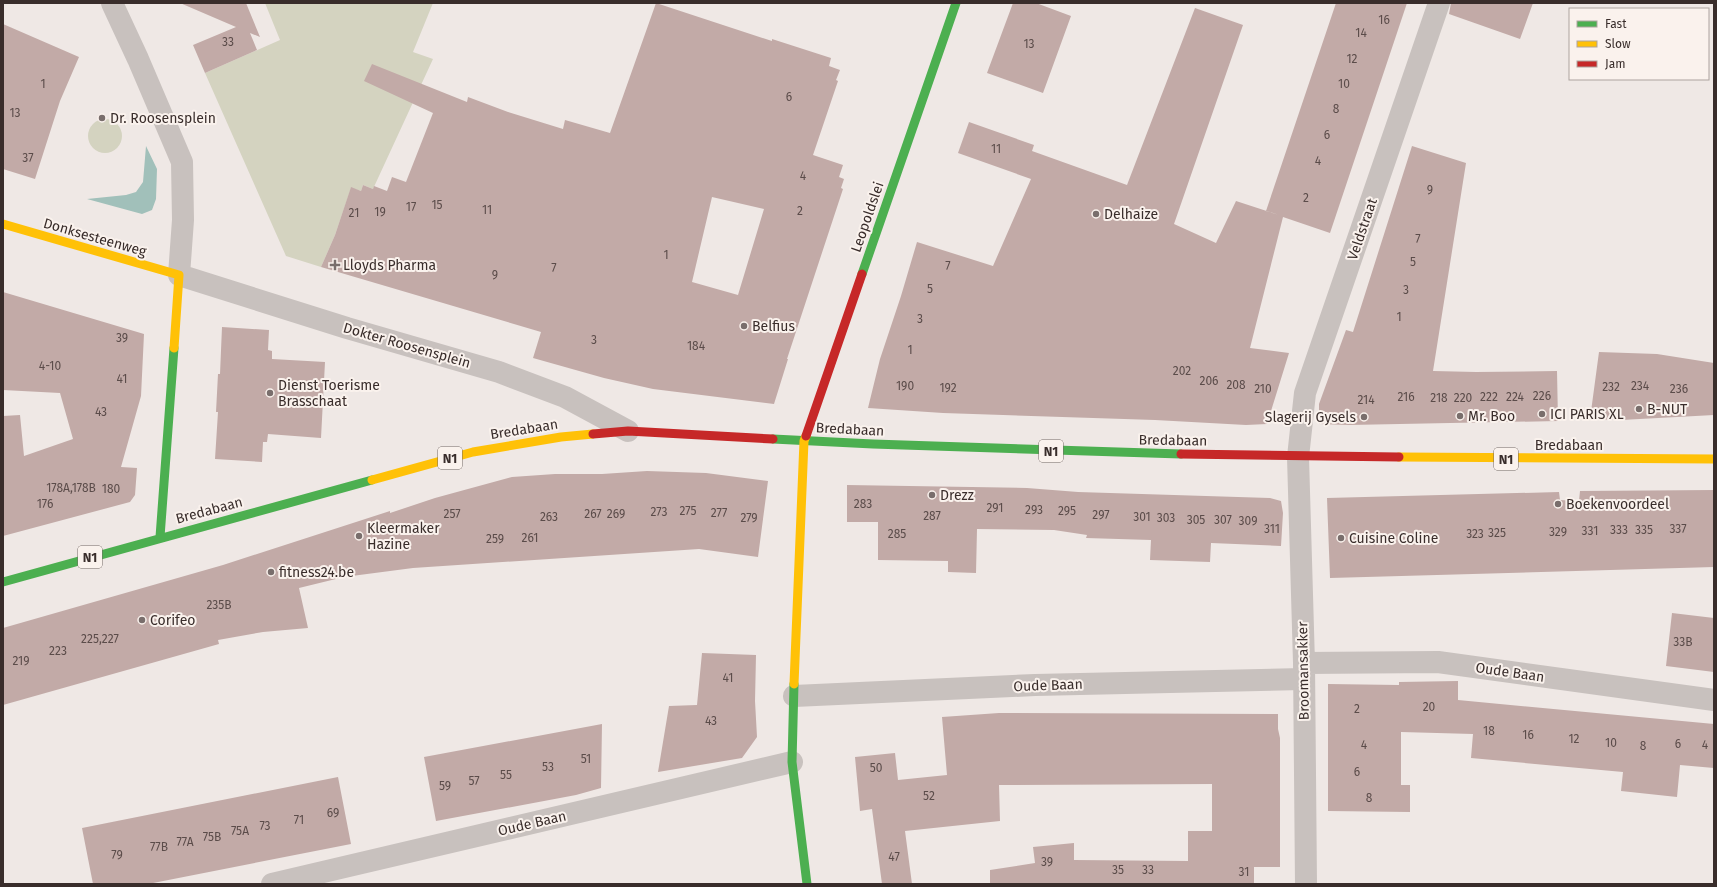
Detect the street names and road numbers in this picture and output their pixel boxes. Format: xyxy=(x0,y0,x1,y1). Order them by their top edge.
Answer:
street label: Leopoldslei xyxy=(847,180,887,255)
street label: Veldstraat xyxy=(1344,195,1381,262)
street label: Donksesteenweg xyxy=(41,215,149,261)
street label: Dokter Roosensplein xyxy=(341,319,472,372)
street label: Bredabaan xyxy=(489,416,559,443)
street label: Bredabaan xyxy=(815,419,885,440)
street label: Bredabaan xyxy=(1139,431,1207,450)
street label: Bredabaan xyxy=(1535,437,1603,454)
road number: N1 xyxy=(1039,440,1063,462)
road number: N1 xyxy=(438,447,462,469)
road number: N1 xyxy=(1494,448,1518,470)
street label: Bredabaan xyxy=(174,493,244,528)
road number: N1 xyxy=(78,546,102,568)
street label: Broomansakker xyxy=(1294,621,1313,721)
street label: Oude Baan xyxy=(1474,659,1545,686)
street label: Oude Baan xyxy=(1013,676,1083,695)
street label: Oude Baan xyxy=(496,807,568,840)

